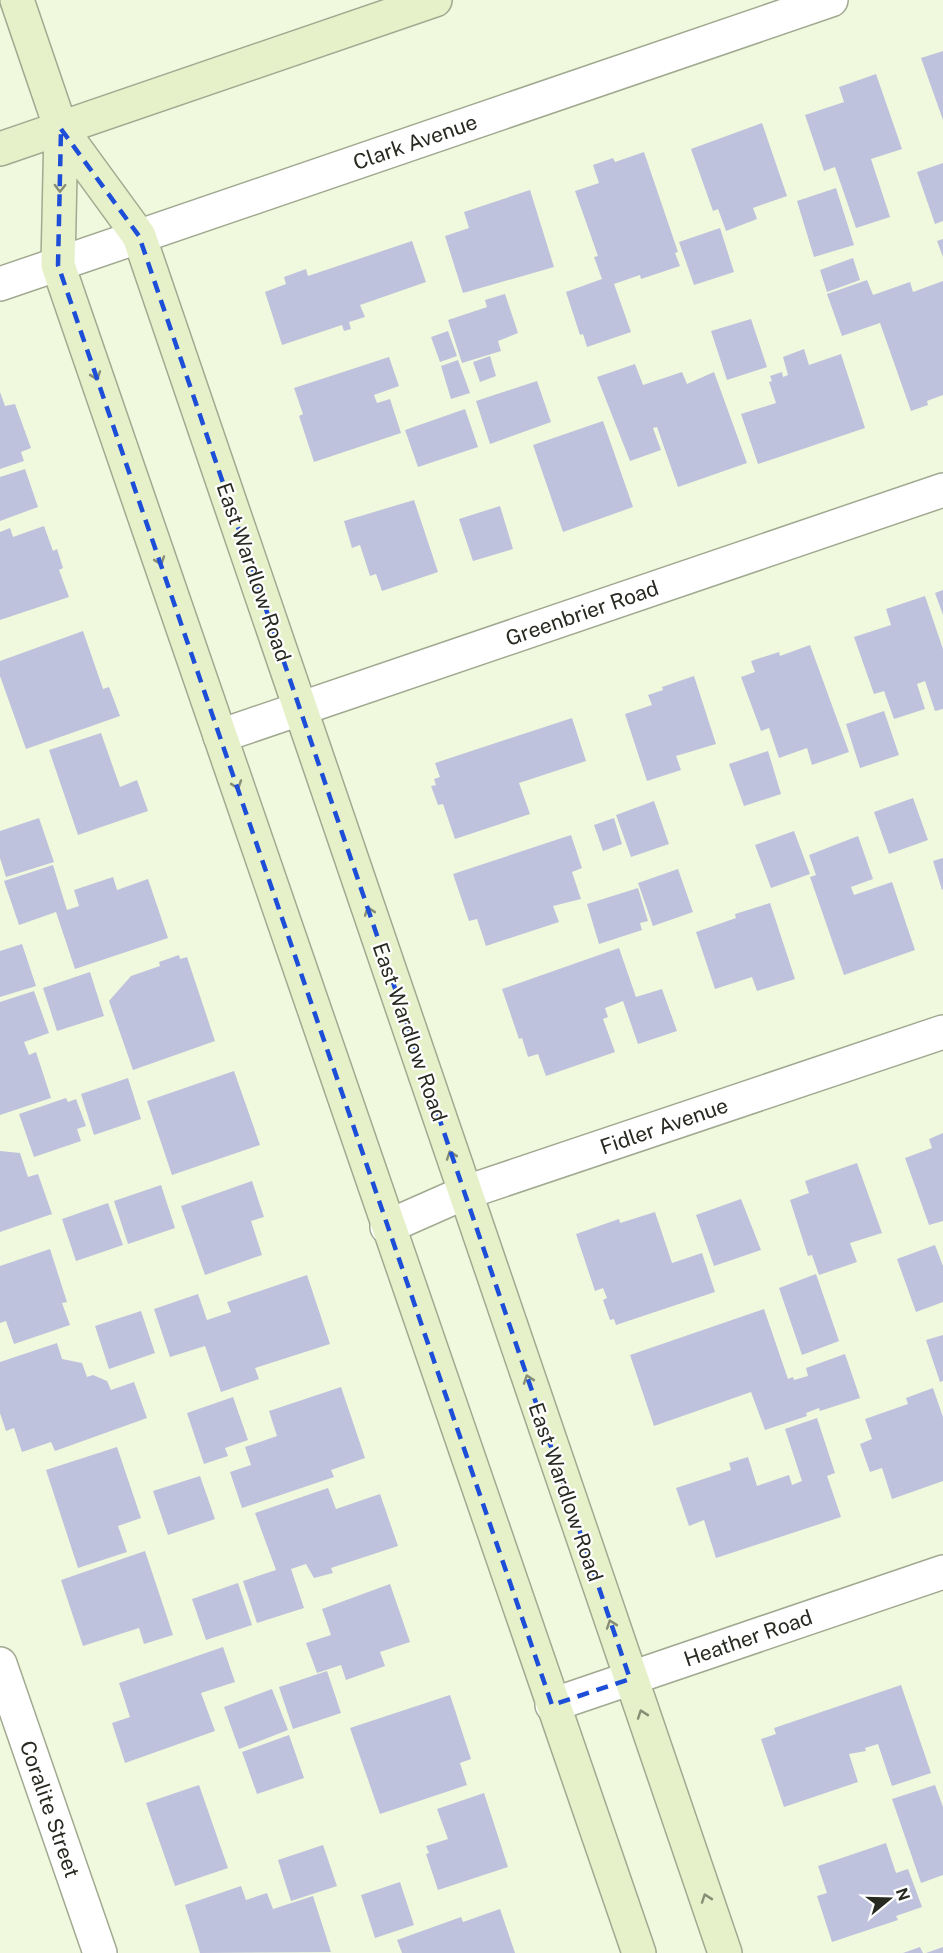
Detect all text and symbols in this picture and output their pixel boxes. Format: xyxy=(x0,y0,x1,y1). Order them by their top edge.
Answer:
street label: Clark Avenue xyxy=(350,109,480,175)
one-way arrow xyxy=(53,183,66,192)
one-way arrow xyxy=(89,370,102,381)
street label: East Wardlow Road xyxy=(212,479,296,665)
one-way arrow xyxy=(153,555,165,566)
street label: Greenbrier Road xyxy=(502,575,662,651)
one-way arrow xyxy=(229,779,242,790)
one-way arrow xyxy=(364,906,377,917)
street label: East Wardlow Road xyxy=(368,939,452,1125)
street label: Fidler Avenue xyxy=(597,1092,731,1160)
one-way arrow xyxy=(446,1150,459,1161)
one-way arrow xyxy=(522,1375,535,1385)
street label: East Wardlow Road xyxy=(524,1399,608,1585)
street label: Heather Road xyxy=(681,1604,815,1672)
one-way arrow xyxy=(606,1619,618,1630)
one-way arrow xyxy=(637,1709,649,1719)
street label: Coralite Street xyxy=(15,1737,85,1881)
north arrow xyxy=(859,1869,919,1929)
text: N xyxy=(892,1885,914,1903)
one-way arrow xyxy=(701,1893,713,1904)

